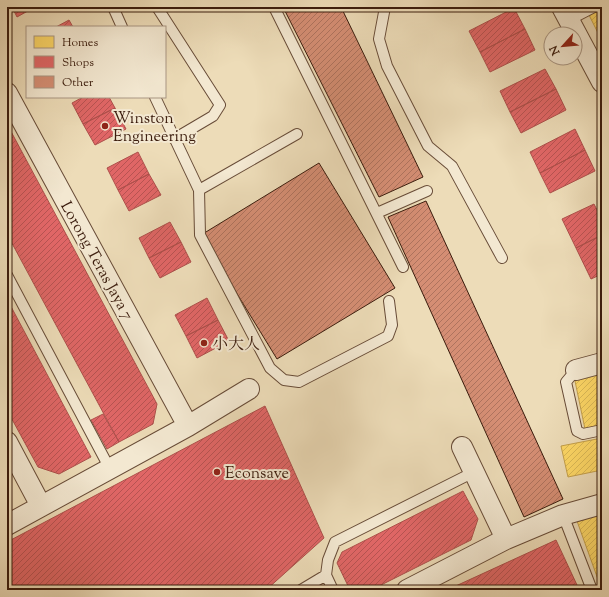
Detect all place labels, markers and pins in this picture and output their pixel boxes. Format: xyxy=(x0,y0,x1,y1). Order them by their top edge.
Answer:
place label: Winston Engineering xyxy=(113,108,196,149)
marker: Winston Engineering xyxy=(100,121,110,131)
place label: 小大人 xyxy=(212,334,260,357)
marker: 小大人 xyxy=(199,338,209,348)
place label: Econsave xyxy=(225,463,289,486)
marker: Econsave xyxy=(212,467,222,477)

